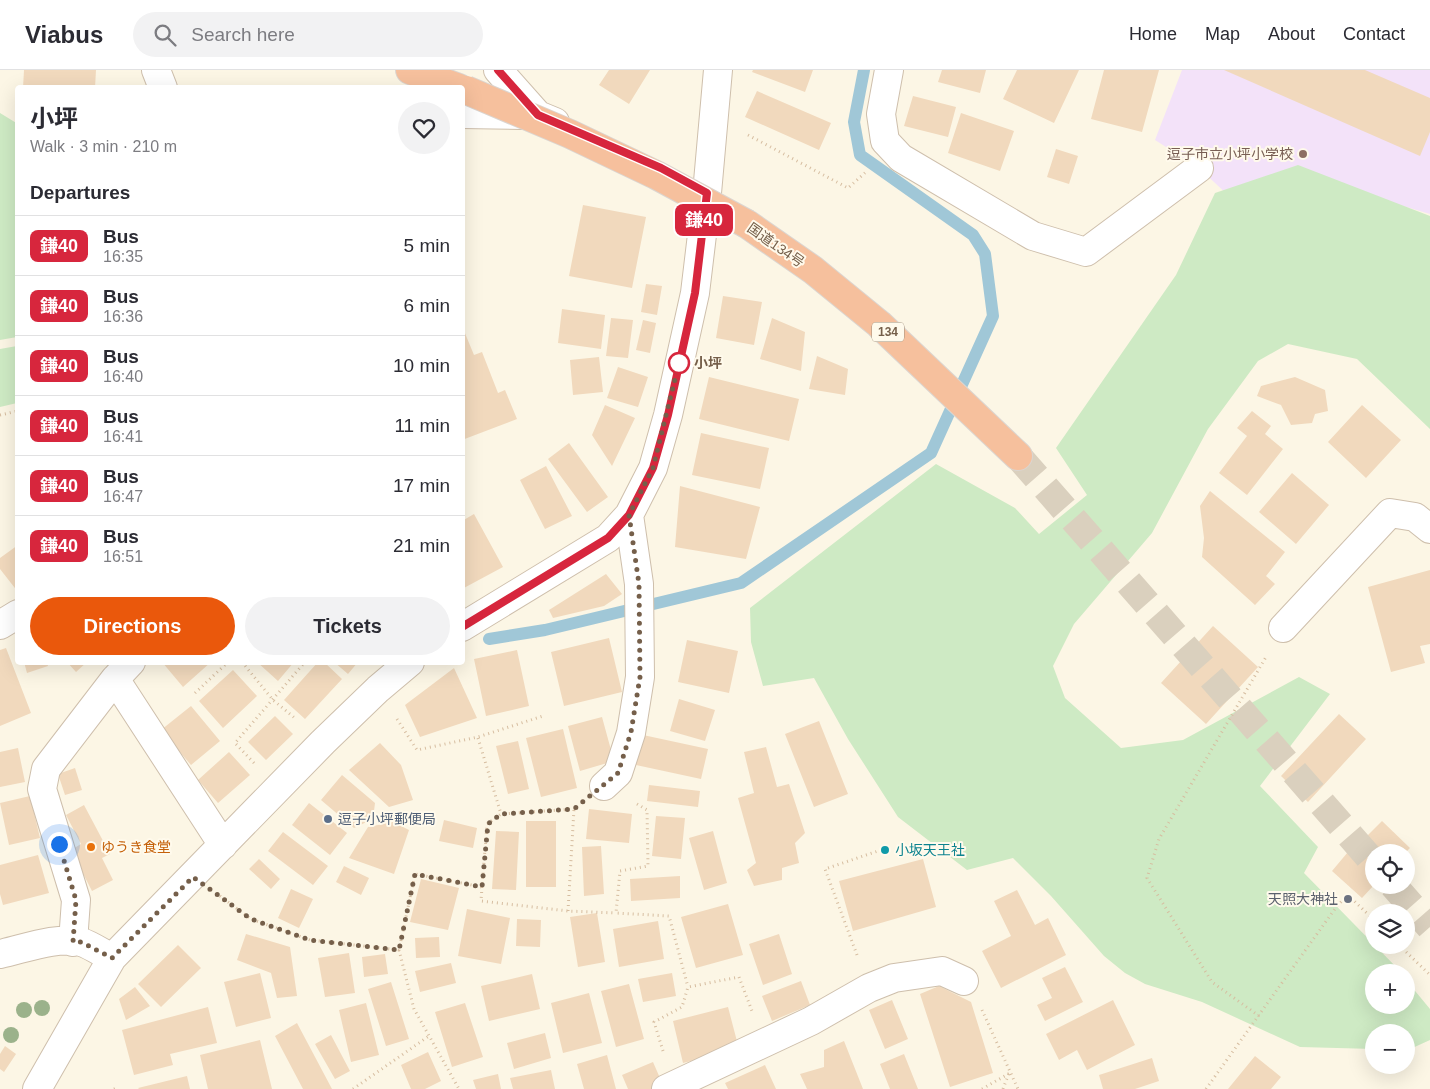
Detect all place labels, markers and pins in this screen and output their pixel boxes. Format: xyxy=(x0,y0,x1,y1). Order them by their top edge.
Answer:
place label: 逗子市立小坪小学校 xyxy=(1167,146,1293,162)
marker: 逗子市立小坪小学校 xyxy=(1297,148,1309,160)
marker: 小坪 xyxy=(668,352,690,374)
place label: 小坪 xyxy=(694,355,722,371)
place label: 逗子小坪郵便局 xyxy=(338,811,436,827)
marker: 逗子小坪郵便局 xyxy=(322,813,334,825)
place label: ゆうき食堂 xyxy=(101,839,171,855)
marker: ゆうき食堂 xyxy=(85,841,97,853)
place label: 小坂天王社 xyxy=(895,842,965,858)
marker: 小坂天王社 xyxy=(879,844,891,856)
place label: 天照大神社 xyxy=(1268,891,1338,907)
marker: 天照大神社 xyxy=(1342,893,1354,905)

